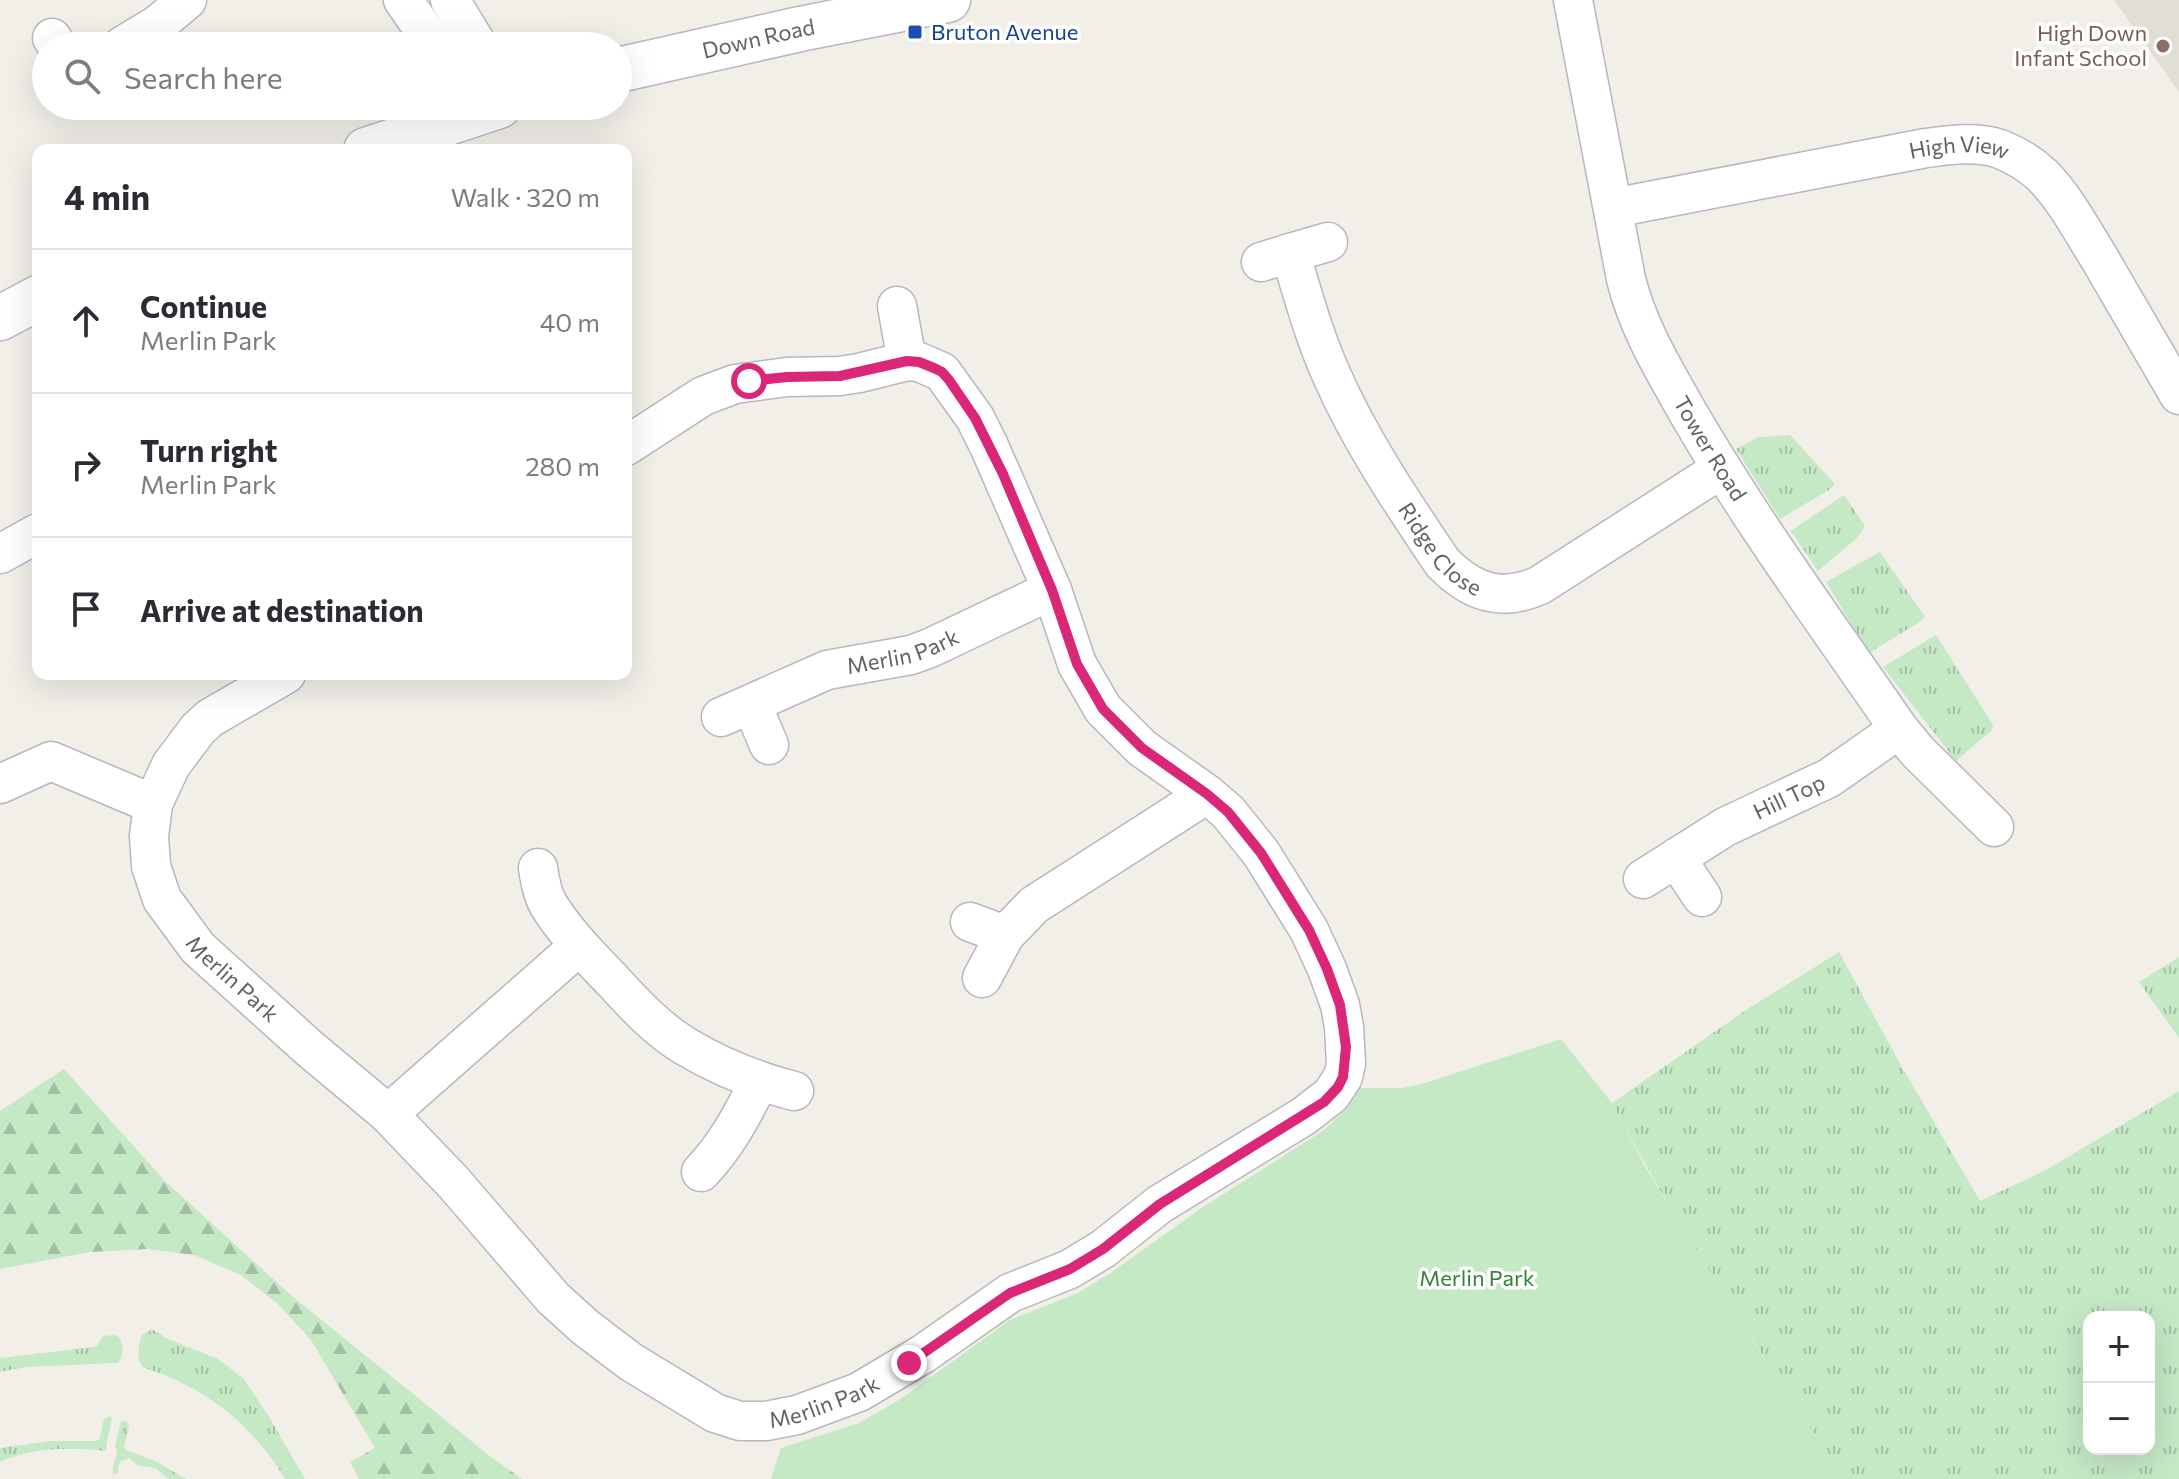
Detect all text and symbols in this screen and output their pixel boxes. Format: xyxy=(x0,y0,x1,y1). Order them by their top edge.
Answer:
street label: Down Road xyxy=(699,12,817,64)
place label: Bruton Avenue xyxy=(931,18,1078,45)
place label: High Down Infant School xyxy=(2014,19,2147,71)
marker: Bruton Avenue xyxy=(906,23,924,41)
search box xyxy=(32,32,632,120)
marker: High Down Infant School xyxy=(2154,37,2172,55)
icon: search xyxy=(60,54,104,98)
text: Search here xyxy=(124,58,283,95)
street label: High View xyxy=(1907,130,2014,165)
text: 4 min xyxy=(64,175,150,217)
text: Walk · 320 m xyxy=(451,181,600,212)
text: Continue xyxy=(140,287,267,324)
icon: ahead xyxy=(64,299,108,343)
text: 40 m xyxy=(540,306,600,337)
text: Merlin Park xyxy=(140,324,276,355)
route start xyxy=(731,363,767,399)
street label: Tower Road xyxy=(1668,391,1753,506)
text: Turn right xyxy=(140,431,277,468)
icon: right xyxy=(64,443,108,487)
text: 280 m xyxy=(525,450,600,481)
text: Merlin Park xyxy=(140,468,276,499)
street label: Ridge Close xyxy=(1393,497,1486,601)
icon: arrive xyxy=(64,587,108,631)
text: Arrive at destination xyxy=(140,591,424,628)
street label: Merlin Park xyxy=(844,622,963,679)
street label: Hill Top xyxy=(1749,768,1829,825)
street label: Merlin Park xyxy=(181,930,285,1027)
park label: Merlin Park xyxy=(1419,1264,1535,1291)
map controls xyxy=(2083,1311,2155,1455)
button: + xyxy=(2083,1311,2155,1383)
route end xyxy=(891,1345,927,1381)
street label: Merlin Park xyxy=(766,1369,884,1433)
button: − xyxy=(2083,1383,2155,1455)

